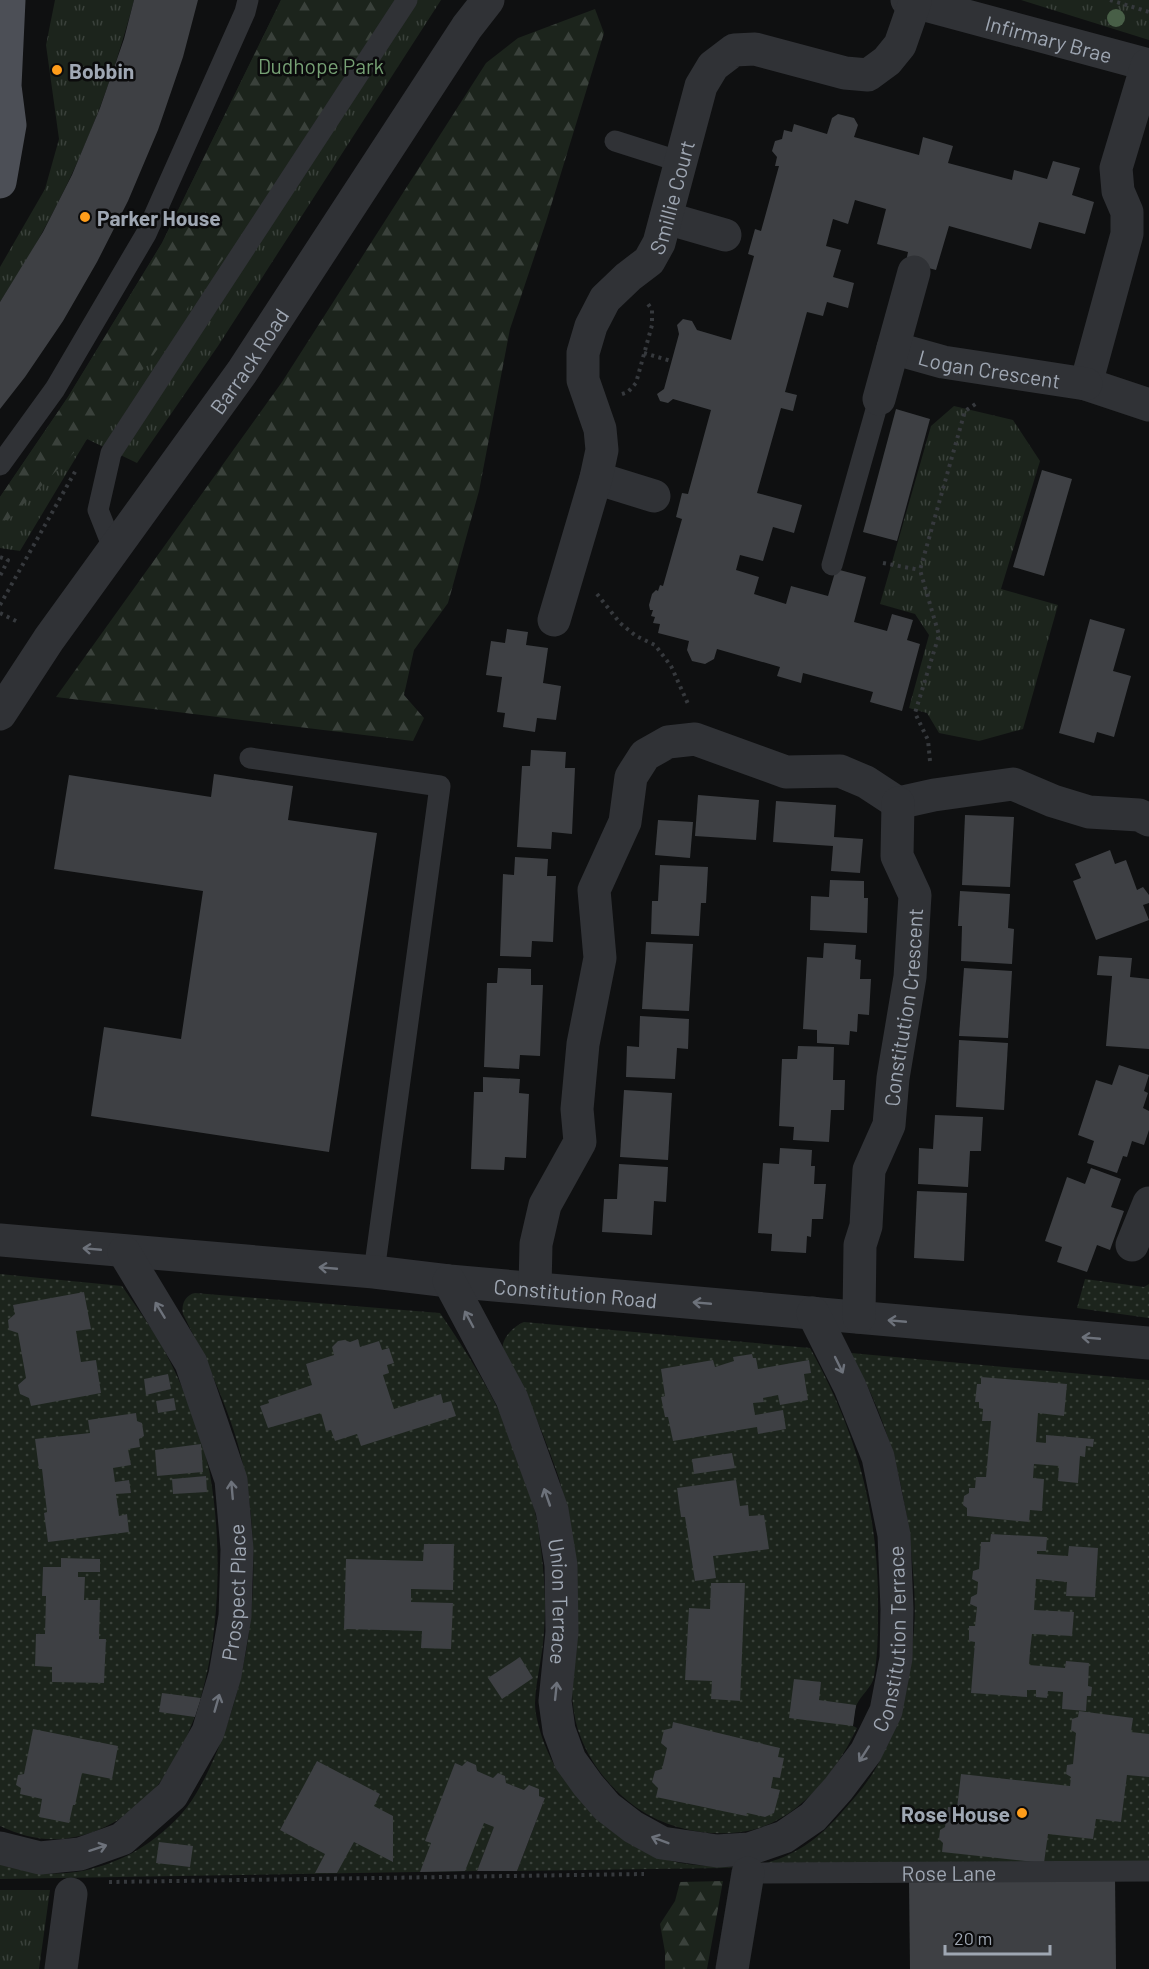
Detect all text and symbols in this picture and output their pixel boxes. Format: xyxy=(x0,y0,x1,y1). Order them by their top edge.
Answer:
street label: Infirmary Brae xyxy=(983,9,1115,67)
park label: Dudhope Park xyxy=(258,53,384,78)
place label: Bobbin xyxy=(69,58,134,83)
marker: Bobbin xyxy=(50,63,64,77)
street label: Smillie Court xyxy=(643,137,699,258)
place label: Parker House xyxy=(97,205,221,230)
marker: Parker House xyxy=(78,210,92,224)
street label: Barrack Road xyxy=(204,303,293,418)
street label: Logan Crescent xyxy=(916,343,1062,392)
street label: Constitution Crescent xyxy=(878,907,927,1107)
one-way arrow xyxy=(83,1243,102,1254)
one-way arrow xyxy=(319,1263,339,1274)
street label: Constitution Road xyxy=(493,1273,658,1312)
one-way arrow xyxy=(693,1297,713,1308)
one-way arrow xyxy=(153,1302,165,1319)
one-way arrow xyxy=(463,1310,475,1328)
one-way arrow xyxy=(887,1315,907,1326)
one-way arrow xyxy=(1081,1332,1101,1343)
one-way arrow xyxy=(833,1356,845,1374)
one-way arrow xyxy=(226,1480,237,1500)
one-way arrow xyxy=(541,1489,552,1507)
street label: Prospect Place xyxy=(215,1523,250,1663)
street label: Union Terrace xyxy=(544,1536,575,1666)
street label: Constitution Terrace xyxy=(866,1545,910,1735)
one-way arrow xyxy=(551,1681,562,1701)
one-way arrow xyxy=(212,1694,223,1713)
one-way arrow xyxy=(857,1745,869,1762)
place label: Rose House xyxy=(901,1801,1010,1826)
marker: Rose House xyxy=(1015,1806,1029,1820)
one-way arrow xyxy=(652,1834,670,1845)
one-way arrow xyxy=(88,1841,107,1852)
street label: Rose Lane xyxy=(902,1859,996,1885)
scale bar xyxy=(945,1918,1050,1956)
text: 20 m xyxy=(954,1927,992,1949)

